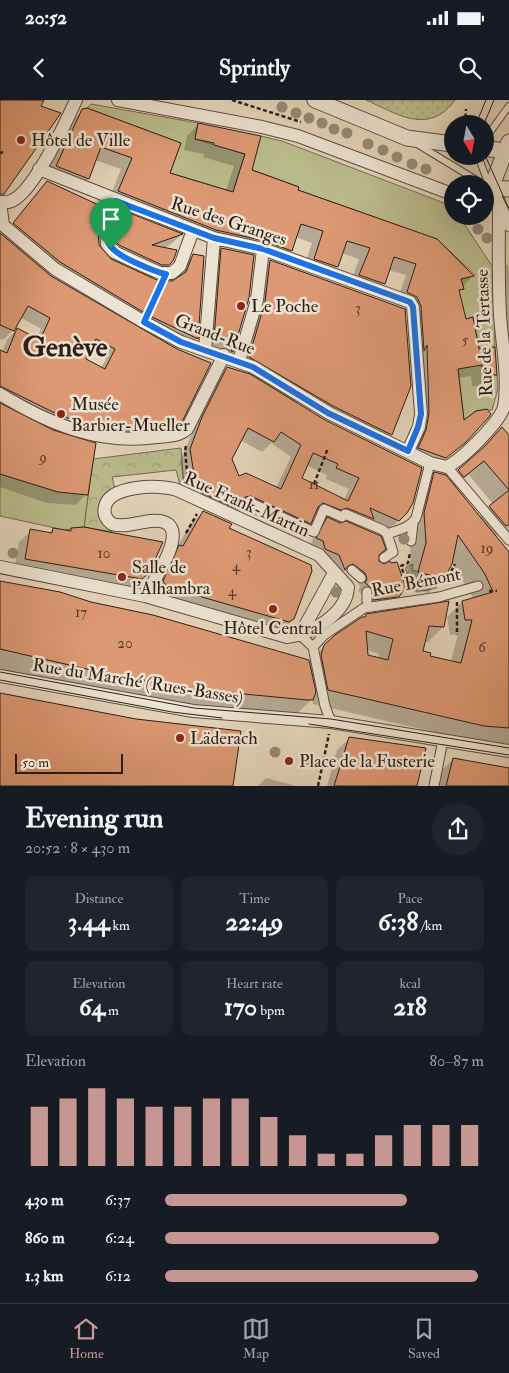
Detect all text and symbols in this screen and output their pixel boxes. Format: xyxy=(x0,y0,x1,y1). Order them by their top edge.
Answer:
text: 20:52 xyxy=(25,6,67,30)
icon: back xyxy=(25,54,53,82)
text: Sprintly xyxy=(219,54,290,82)
icon: search xyxy=(456,54,484,82)
north arrow xyxy=(444,115,494,165)
map controls xyxy=(444,115,494,225)
place label: Hôtel de Ville xyxy=(31,129,131,152)
marker: Hôtel de Ville xyxy=(15,134,27,146)
button: locate xyxy=(444,175,494,225)
street label: Rue des Granges xyxy=(168,192,290,251)
pin xyxy=(90,198,132,249)
icon: arrive xyxy=(97,205,125,233)
street label: Rue de la Tertasse xyxy=(471,268,498,397)
place label: Le Poche xyxy=(251,295,319,318)
house number: 3 xyxy=(355,299,361,318)
marker: Le Poche xyxy=(235,300,247,312)
street label: Grand-Rue xyxy=(171,309,259,361)
district label: Genève xyxy=(23,330,108,365)
house number: 5 xyxy=(462,331,469,350)
place label: Musée Barbier-Mueller xyxy=(71,393,190,437)
marker: Musée Barbier-Mueller xyxy=(55,408,67,420)
house number: 9 xyxy=(38,448,47,467)
street label: Rue Frank-Martin xyxy=(180,466,313,542)
house number: 11 xyxy=(309,475,319,494)
house number: 19 xyxy=(481,539,493,558)
house number: 3 xyxy=(246,543,252,562)
house number: 10 xyxy=(98,544,110,563)
place label: Salle de l'Alhambra xyxy=(132,556,211,600)
house number: 4 xyxy=(232,557,241,576)
street label: Rue Bémont xyxy=(370,563,463,602)
marker: Salle de l'Alhambra xyxy=(116,571,128,583)
house number: 4 xyxy=(228,582,237,601)
house number: 17 xyxy=(75,603,87,622)
marker: Hôtel Central xyxy=(267,603,279,615)
place label: Hôtel Central xyxy=(223,617,323,640)
house number: 20 xyxy=(117,634,133,653)
house number: 6 xyxy=(478,638,487,657)
street label: Rue du Marché (Rues-Basses) xyxy=(31,653,245,710)
place label: Läderach xyxy=(190,727,258,750)
marker: Läderach xyxy=(174,732,186,744)
place label: Place de la Fusterie xyxy=(299,750,435,773)
scale bar xyxy=(15,751,122,774)
text: 50 m xyxy=(22,754,49,771)
marker: Place de la Fusterie xyxy=(283,755,295,767)
text: Evening run xyxy=(25,801,163,836)
button: share xyxy=(432,803,484,855)
text: 20:52 · 8 × 430 m xyxy=(25,838,130,858)
text: Distance xyxy=(74,890,123,907)
text: Time xyxy=(239,890,270,907)
text: Pace xyxy=(398,890,423,907)
text: 3.44 xyxy=(68,907,109,938)
text: 22:49 xyxy=(226,907,283,938)
text: 6:38 xyxy=(378,907,418,938)
text: km xyxy=(109,917,130,934)
text: /km xyxy=(418,917,442,934)
text: Elevation xyxy=(72,975,126,992)
text: Heart rate xyxy=(226,975,283,992)
text: kcal xyxy=(399,975,421,992)
text: 64 xyxy=(79,992,105,1023)
text: 170 xyxy=(224,992,257,1023)
text: 218 xyxy=(394,992,427,1023)
text: m xyxy=(105,1002,119,1019)
text: bpm xyxy=(257,1002,285,1019)
text: Elevation xyxy=(25,1051,86,1071)
text: 80–87 m xyxy=(430,1051,484,1071)
text: 430 m xyxy=(25,1190,64,1210)
text: 6:37 xyxy=(105,1190,131,1210)
text: 860 m xyxy=(25,1228,65,1248)
text: 6:24 xyxy=(105,1228,134,1248)
text: 1.3 km xyxy=(25,1266,63,1286)
text: 6:12 xyxy=(105,1266,131,1286)
tab: Home xyxy=(69,1315,104,1362)
tab: Map xyxy=(242,1315,270,1362)
tab: Saved xyxy=(408,1315,440,1362)

